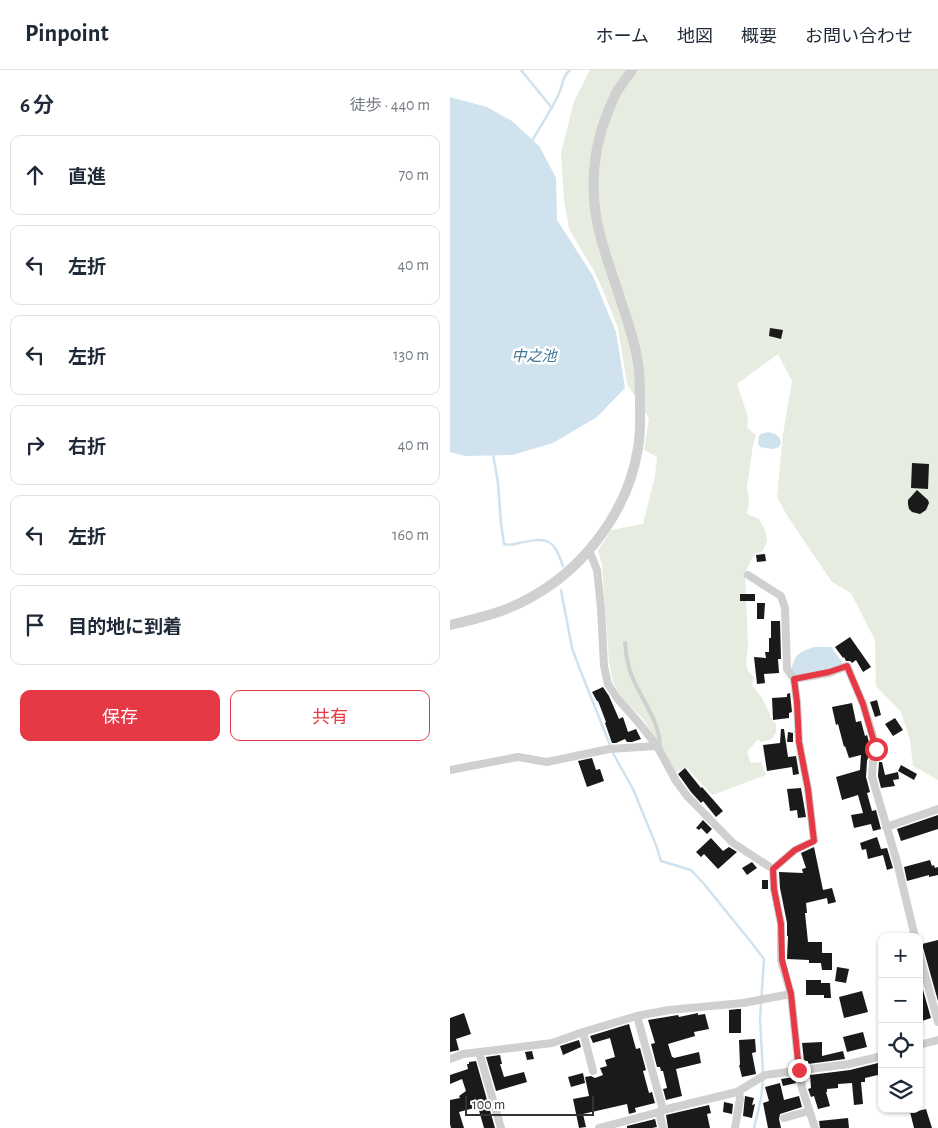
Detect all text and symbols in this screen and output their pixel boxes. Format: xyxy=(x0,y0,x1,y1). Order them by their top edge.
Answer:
text: Pinpoint xyxy=(25,22,109,46)
text: ホーム xyxy=(596,28,649,46)
text: 地図 xyxy=(677,28,713,46)
text: 概要 xyxy=(741,28,777,46)
text: お問い合わせ xyxy=(805,28,913,46)
text: 6 分 xyxy=(20,95,54,116)
text: 徒歩 · 440 m xyxy=(350,97,430,113)
icon: ahead xyxy=(21,161,49,189)
text: 70 m xyxy=(398,167,429,183)
text: 直進 xyxy=(68,168,106,187)
icon: left xyxy=(21,251,49,279)
text: 40 m xyxy=(397,257,429,273)
text: 左折 xyxy=(68,258,106,277)
icon: left xyxy=(21,341,49,369)
text: 130 m xyxy=(393,347,429,363)
text: 左折 xyxy=(68,348,106,367)
water label: 中之池 xyxy=(511,348,558,364)
icon: right xyxy=(21,431,49,459)
text: 40 m xyxy=(397,437,429,453)
text: 右折 xyxy=(68,438,106,457)
icon: left xyxy=(21,521,49,549)
text: 160 m xyxy=(392,527,429,543)
text: 左折 xyxy=(68,528,106,547)
icon: arrive xyxy=(21,611,49,639)
text: 目的地に到着 xyxy=(68,618,182,637)
button: 保存 xyxy=(20,690,220,741)
button: 共有 xyxy=(230,690,430,741)
route start xyxy=(865,738,888,761)
map controls xyxy=(878,933,923,1113)
button: + xyxy=(878,933,923,978)
button: − xyxy=(878,978,923,1023)
button: locate xyxy=(878,1023,923,1068)
route end xyxy=(788,1059,811,1082)
button: layers xyxy=(878,1068,923,1113)
scale bar xyxy=(465,1093,594,1116)
text: 100 m xyxy=(472,1098,505,1112)

